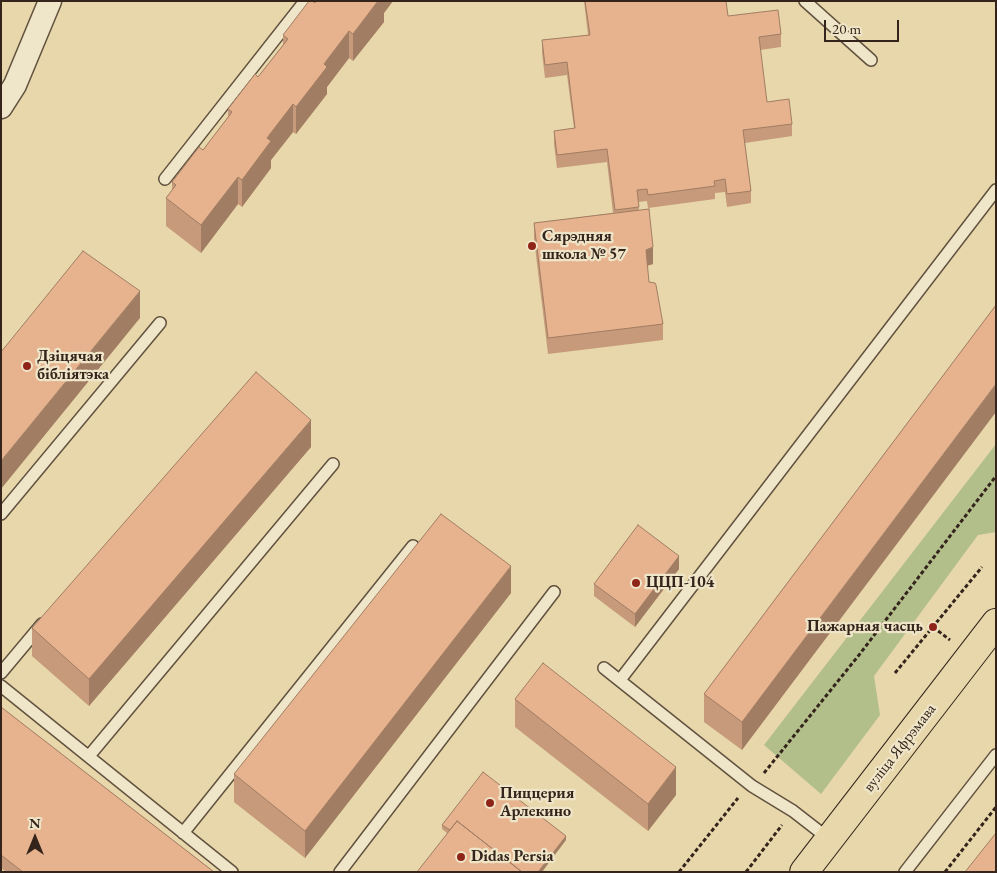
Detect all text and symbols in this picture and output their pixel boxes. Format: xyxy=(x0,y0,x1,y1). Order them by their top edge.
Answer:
scale bar xyxy=(827,10,902,42)
text: 20 m xyxy=(832,19,861,38)
place label: Сярэдняя школа № 57 xyxy=(542,227,626,265)
marker: Сярэдняя школа № 57 xyxy=(526,240,538,252)
place label: Дзіцячая бібліятэка xyxy=(37,347,109,385)
marker: Дзіцячая бібліятэка xyxy=(21,360,33,372)
place label: ЦЦП-104 xyxy=(646,573,714,593)
marker: ЦЦП-104 xyxy=(630,577,642,589)
place label: Пажарная часць xyxy=(807,617,923,637)
marker: Пажарная часць xyxy=(927,621,939,633)
street label: вуліца Яфрэмава xyxy=(860,700,940,796)
place label: Пиццерия Арлекино xyxy=(500,784,574,822)
marker: Пиццерия Арлекино xyxy=(484,797,496,809)
north arrow xyxy=(10,813,60,863)
text: N xyxy=(29,814,41,832)
place label: Didas Persia xyxy=(471,847,553,867)
marker: Didas Persia xyxy=(455,851,467,863)

